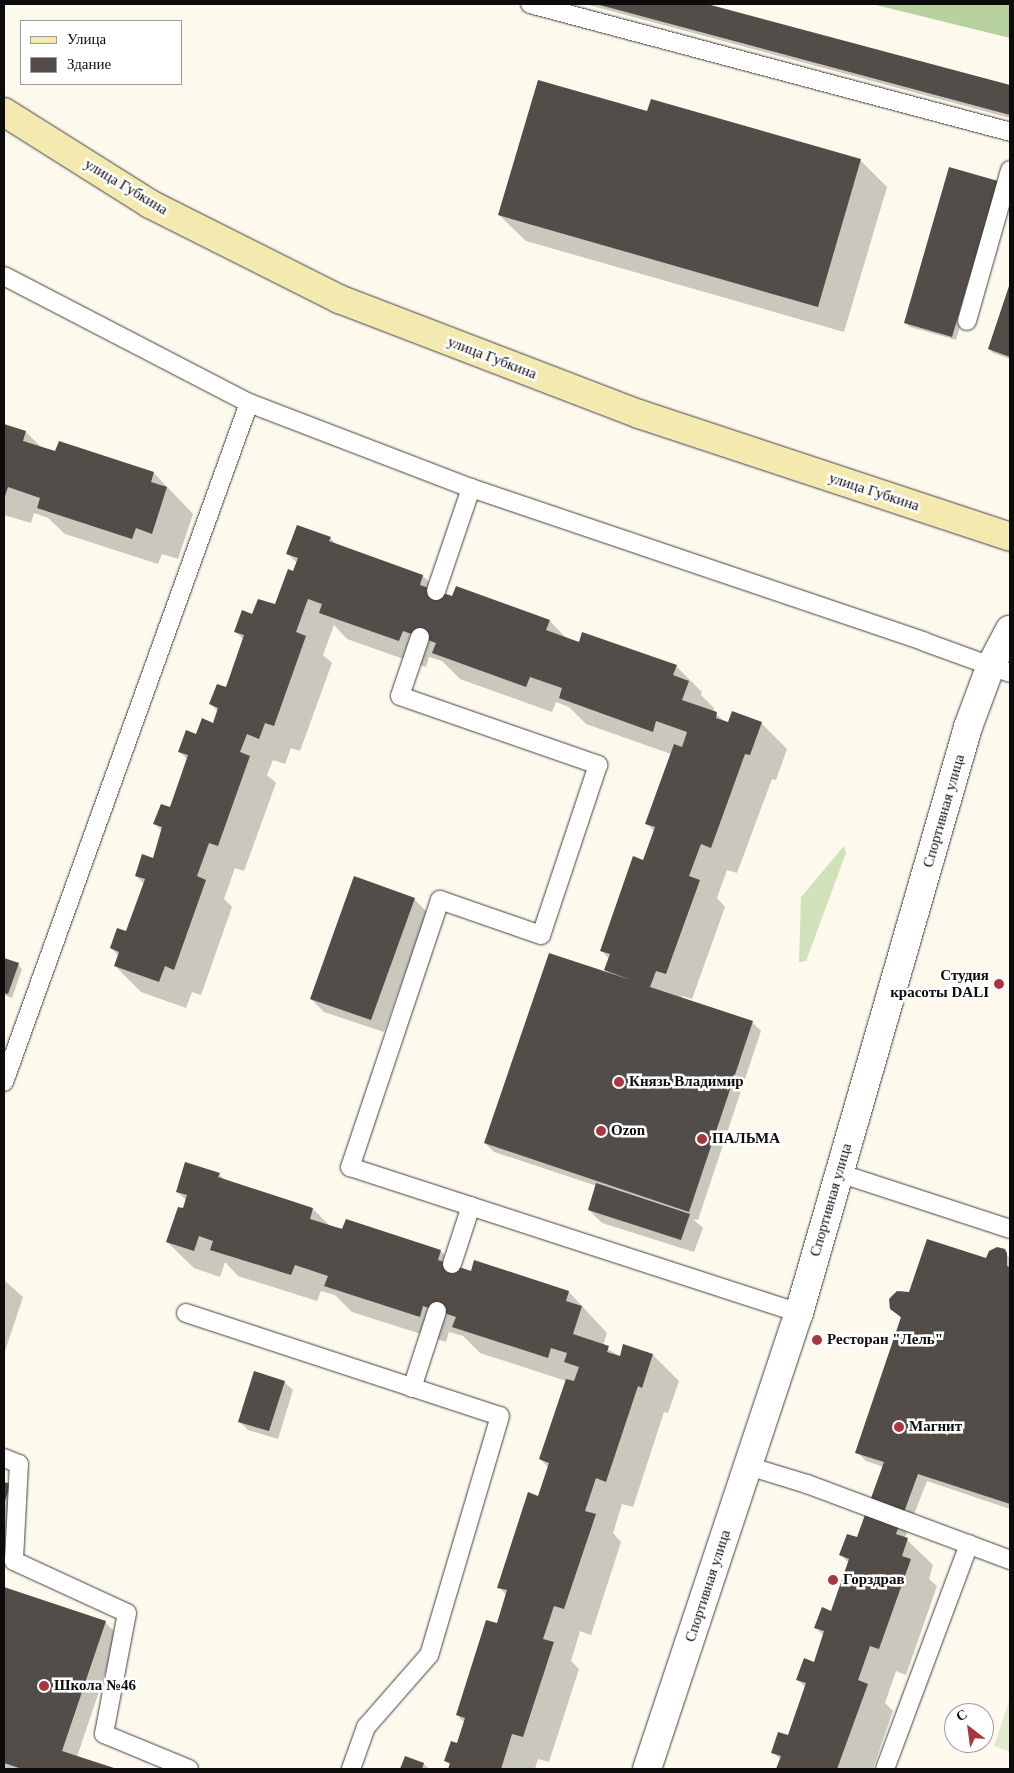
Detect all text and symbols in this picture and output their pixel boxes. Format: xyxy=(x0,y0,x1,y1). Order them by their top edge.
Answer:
legend xyxy=(20,20,182,85)
text: Улица xyxy=(67,31,106,47)
text: Здание xyxy=(67,56,111,72)
street label: улица Губкина xyxy=(81,155,171,219)
street label: улица Губкина xyxy=(445,333,539,383)
street label: улица Губкина xyxy=(827,469,921,515)
street label: Спортивная улица xyxy=(919,752,969,870)
place label: Студия красоты DALI xyxy=(890,966,989,1001)
marker: Студия красоты DALI xyxy=(993,978,1005,990)
place label: Князь Владимир xyxy=(629,1073,744,1091)
marker: Князь Владимир xyxy=(613,1076,625,1088)
place label: Ozon xyxy=(611,1122,645,1140)
marker: Ozon xyxy=(595,1125,607,1137)
place label: ПАЛЬМА xyxy=(712,1130,780,1148)
marker: ПАЛЬМА xyxy=(696,1133,708,1145)
street label: Спортивная улица xyxy=(806,1141,856,1259)
place label: Ресторан "Лель" xyxy=(827,1331,943,1349)
marker: Ресторан "Лель" xyxy=(811,1334,823,1346)
place label: Магнит xyxy=(909,1418,962,1436)
marker: Магнит xyxy=(893,1421,905,1433)
street label: Спортивная улица xyxy=(681,1528,735,1644)
place label: Горздрав xyxy=(843,1571,905,1589)
marker: Горздрав xyxy=(827,1574,839,1586)
place label: Школа №46 xyxy=(54,1677,136,1695)
marker: Школа №46 xyxy=(38,1680,50,1692)
north arrow xyxy=(944,1703,994,1753)
text: С xyxy=(954,1706,970,1724)

